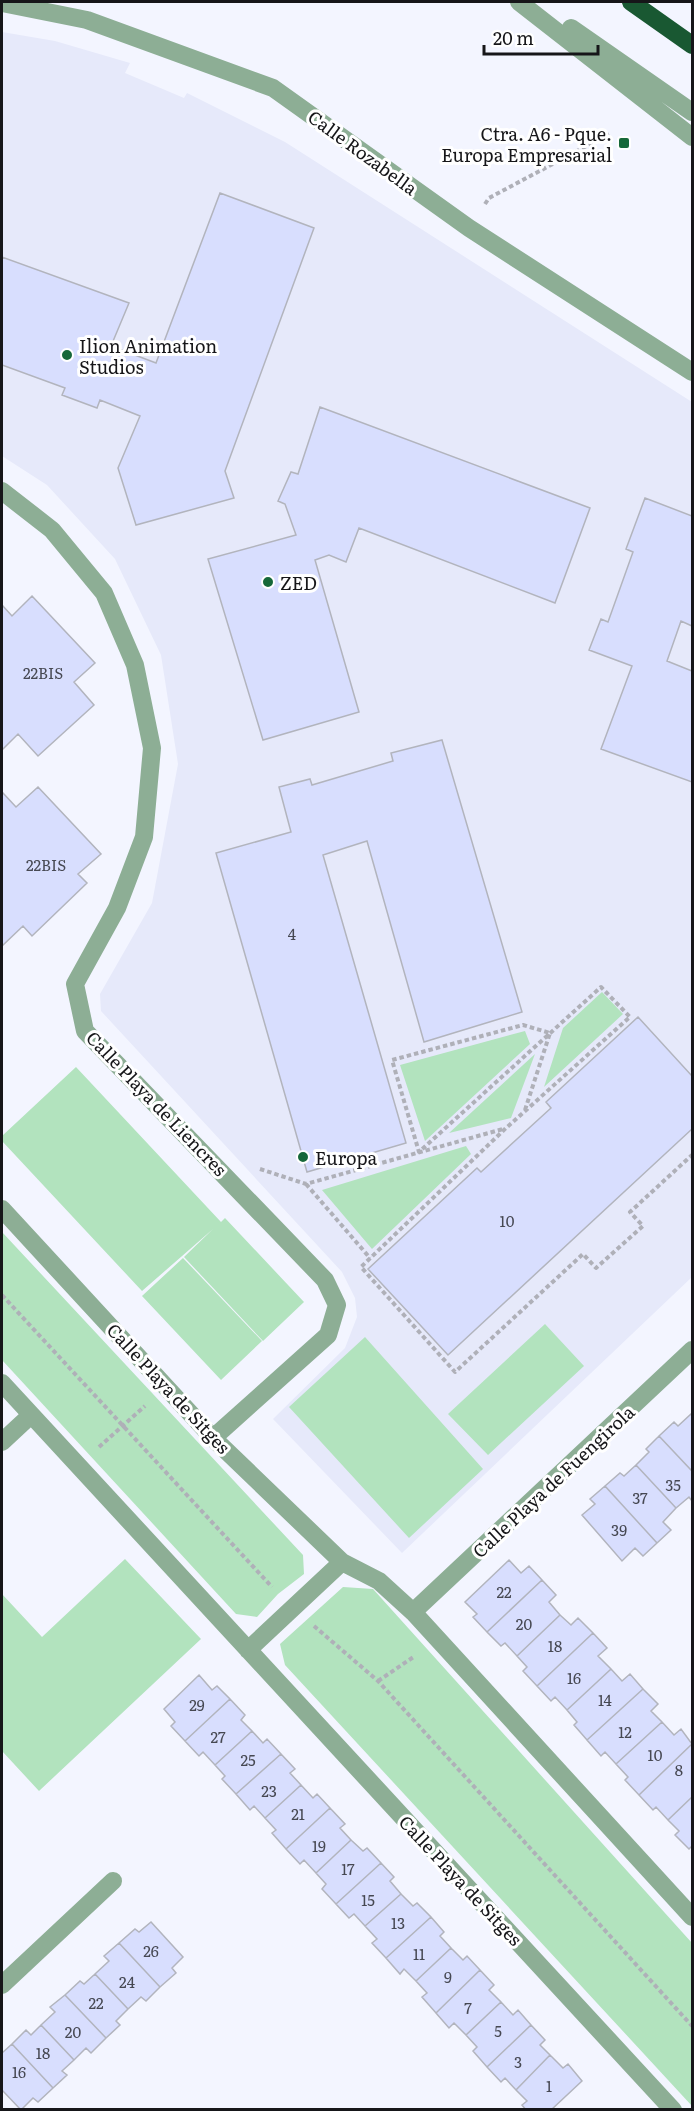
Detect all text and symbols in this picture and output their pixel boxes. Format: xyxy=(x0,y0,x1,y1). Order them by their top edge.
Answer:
scale bar xyxy=(484,18,598,56)
text: 20 m xyxy=(493,24,534,51)
street label: Calle Rozabella xyxy=(303,103,424,201)
place label: Ctra. A6 - Pque. Europa Empresarial xyxy=(441,120,612,168)
marker: Ctra. A6 - Pque. Europa Empresarial xyxy=(617,136,631,150)
place label: Ilion Animation Studios xyxy=(79,332,217,380)
marker: Ilion Animation Studios xyxy=(60,348,74,362)
place label: ZED xyxy=(280,569,317,596)
marker: ZED xyxy=(261,575,275,589)
house number: 22BIS xyxy=(23,661,63,684)
house number: 22BIS xyxy=(26,853,66,876)
house number: 4 xyxy=(288,922,296,945)
street label: Calle Playa de Liencres xyxy=(80,1024,234,1182)
place label: Europa xyxy=(315,1144,378,1171)
marker: Europa xyxy=(296,1150,310,1164)
house number: 10 xyxy=(500,1209,515,1232)
street label: Calle Playa de Sitges xyxy=(101,1317,237,1459)
street label: Calle Playa de Fuengirola xyxy=(466,1398,640,1564)
house number: 35 xyxy=(665,1473,681,1496)
house number: 37 xyxy=(632,1486,648,1509)
house number: 39 xyxy=(611,1518,627,1541)
house number: 22 xyxy=(496,1580,512,1603)
house number: 20 xyxy=(516,1612,532,1635)
house number: 18 xyxy=(548,1634,562,1657)
house number: 16 xyxy=(567,1666,581,1689)
house number: 14 xyxy=(598,1688,612,1711)
house number: 29 xyxy=(189,1693,205,1716)
house number: 12 xyxy=(618,1720,632,1743)
house number: 27 xyxy=(210,1725,226,1748)
house number: 10 xyxy=(648,1743,663,1766)
house number: 25 xyxy=(240,1748,256,1771)
house number: 8 xyxy=(675,1758,683,1781)
house number: 23 xyxy=(261,1779,277,1802)
house number: 21 xyxy=(291,1802,305,1825)
street label: Calle Playa de Sitges xyxy=(393,1809,529,1951)
house number: 19 xyxy=(312,1834,326,1857)
house number: 17 xyxy=(341,1857,355,1880)
house number: 15 xyxy=(361,1888,375,1911)
house number: 13 xyxy=(391,1911,405,1934)
house number: 26 xyxy=(143,1939,159,1962)
house number: 11 xyxy=(413,1942,425,1965)
house number: 9 xyxy=(444,1965,452,1988)
house number: 24 xyxy=(119,1970,135,1993)
house number: 22 xyxy=(88,1991,104,2014)
house number: 7 xyxy=(464,1996,472,2019)
house number: 5 xyxy=(494,2019,502,2042)
house number: 20 xyxy=(65,2020,81,2043)
house number: 18 xyxy=(36,2041,50,2064)
house number: 3 xyxy=(514,2050,522,2073)
house number: 16 xyxy=(12,2060,26,2083)
house number: 1 xyxy=(546,2074,552,2097)

